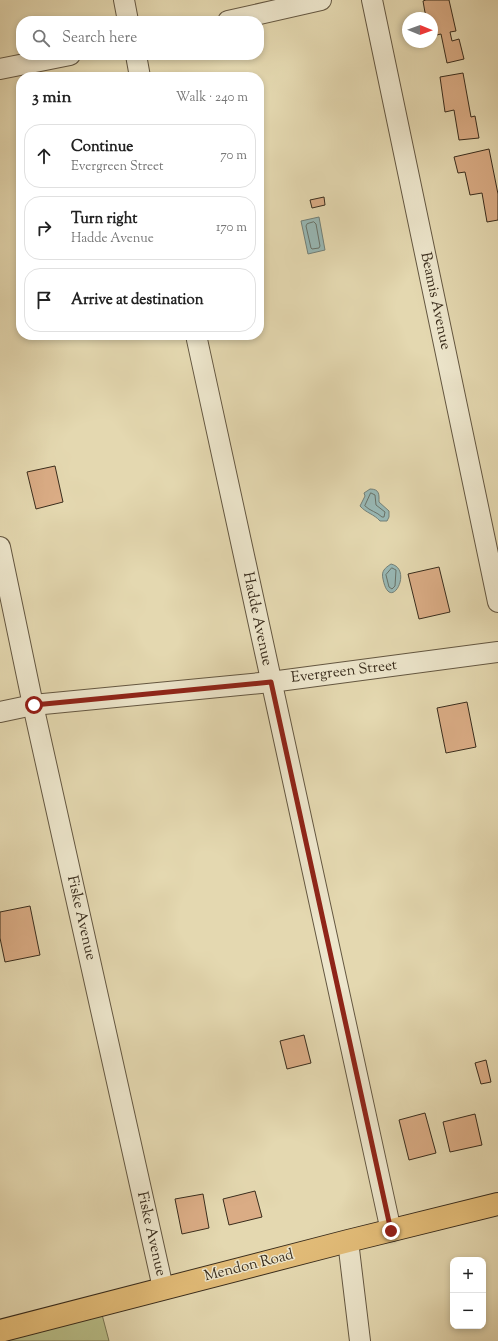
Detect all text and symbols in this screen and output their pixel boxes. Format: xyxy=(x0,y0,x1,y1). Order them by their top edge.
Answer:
north arrow xyxy=(402,12,438,48)
search box xyxy=(16,16,264,60)
icon: search xyxy=(30,27,52,49)
text: Search here xyxy=(62,28,137,49)
text: 3 min xyxy=(32,86,71,110)
text: Walk · 240 m xyxy=(176,89,248,107)
text: Continue xyxy=(71,137,133,158)
icon: ahead xyxy=(33,145,55,167)
text: 70 m xyxy=(220,147,247,165)
text: Evergreen Street xyxy=(71,158,164,176)
text: Turn right xyxy=(71,209,137,230)
icon: right xyxy=(33,217,55,239)
text: 170 m xyxy=(216,219,247,237)
text: Hadde Avenue xyxy=(71,230,154,248)
street label: Beamis Avenue xyxy=(414,250,456,352)
icon: arrive xyxy=(33,289,55,311)
text: Arrive at destination xyxy=(71,290,204,311)
street label: Hadde Avenue xyxy=(237,570,277,668)
street label: Evergreen Street xyxy=(290,655,398,689)
route start xyxy=(25,696,43,714)
street label: Fiske Avenue xyxy=(61,874,101,962)
street label: Fiske Avenue xyxy=(131,1190,171,1278)
route end xyxy=(382,1222,400,1240)
street label: Mendon Road xyxy=(202,1245,296,1287)
map controls xyxy=(450,1257,486,1329)
button: + xyxy=(450,1257,486,1293)
button: − xyxy=(450,1293,486,1329)

